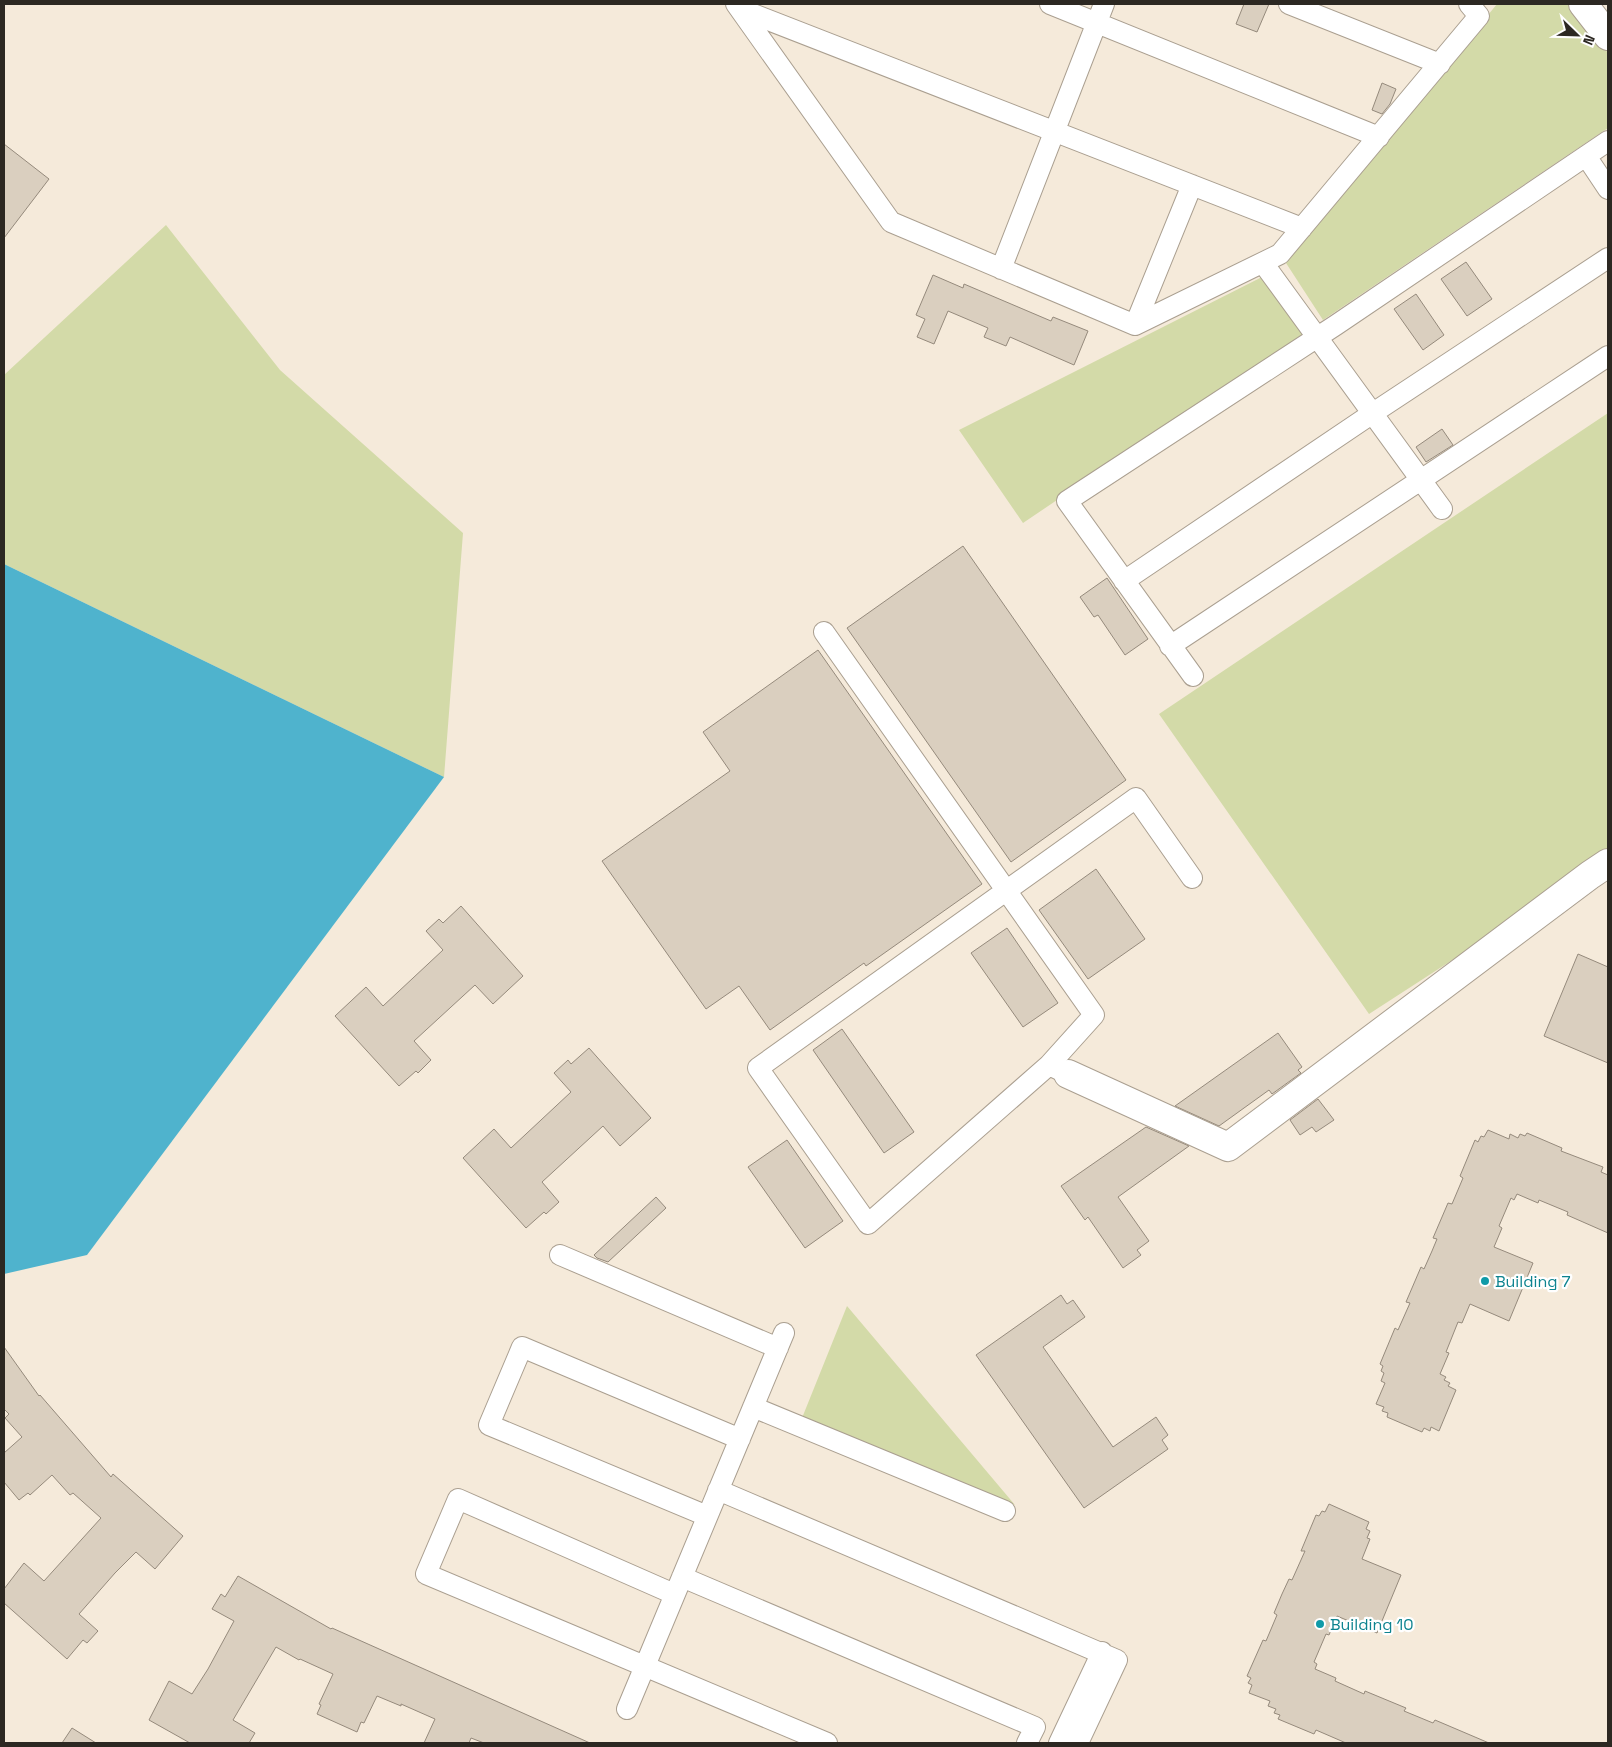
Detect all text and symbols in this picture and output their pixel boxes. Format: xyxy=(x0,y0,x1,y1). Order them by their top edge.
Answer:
north arrow xyxy=(1552,10,1602,60)
text: N xyxy=(1579,32,1599,48)
place label: Building 7 xyxy=(1495,1271,1571,1292)
marker: Building 7 xyxy=(1479,1275,1491,1287)
place label: Building 10 xyxy=(1330,1614,1414,1635)
marker: Building 10 xyxy=(1314,1618,1326,1630)

